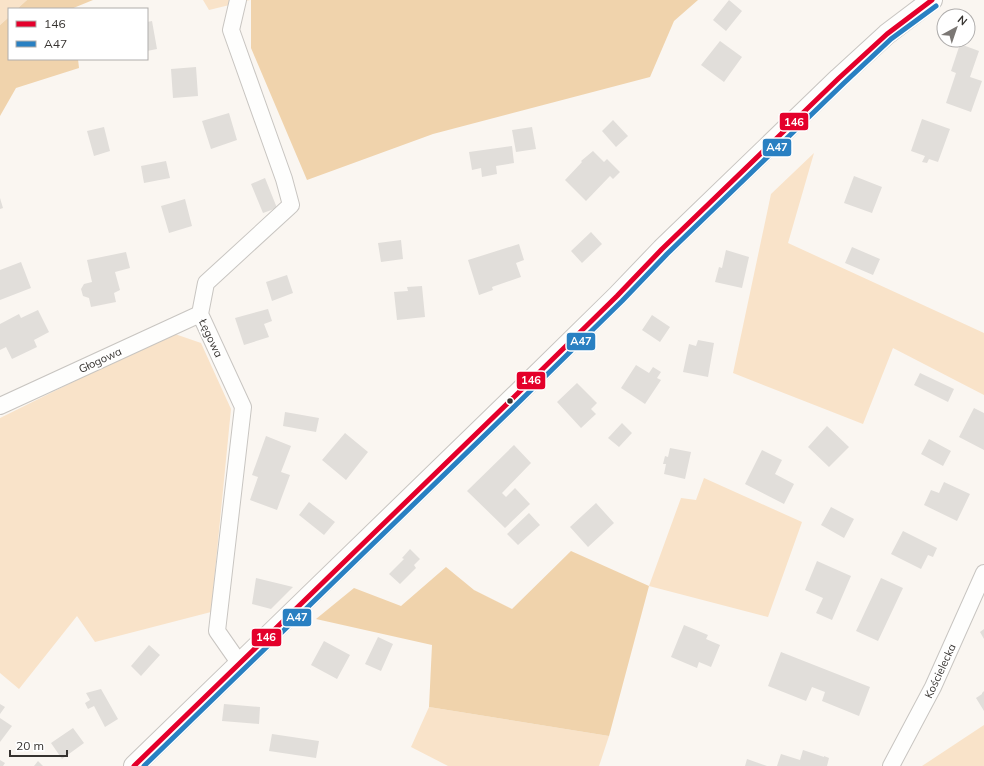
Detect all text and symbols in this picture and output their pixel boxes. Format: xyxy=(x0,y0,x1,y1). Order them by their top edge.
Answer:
legend xyxy=(8,8,148,60)
north arrow xyxy=(936,8,976,48)
text: N xyxy=(955,12,970,28)
text: 146 xyxy=(44,16,66,31)
text: A47 xyxy=(44,36,67,51)
line badge: 146 xyxy=(779,112,809,131)
text: 146 xyxy=(784,115,804,129)
line badge: A47 xyxy=(762,138,792,157)
text: A47 xyxy=(766,140,788,154)
street label: Łęgowa xyxy=(196,316,226,359)
line badge: A47 xyxy=(566,332,596,351)
text: A47 xyxy=(570,334,592,348)
street label: Głogowa xyxy=(76,344,124,376)
line badge: 146 xyxy=(516,371,546,390)
text: 146 xyxy=(521,373,541,387)
unlabelled marker xyxy=(505,396,515,406)
line badge: A47 xyxy=(282,608,312,627)
text: A47 xyxy=(286,610,308,624)
line badge: 146 xyxy=(251,628,282,647)
text: 146 xyxy=(256,630,276,644)
street label: Kościelecka xyxy=(921,641,959,701)
scale bar xyxy=(10,732,67,758)
text: 20 m xyxy=(16,738,44,753)

